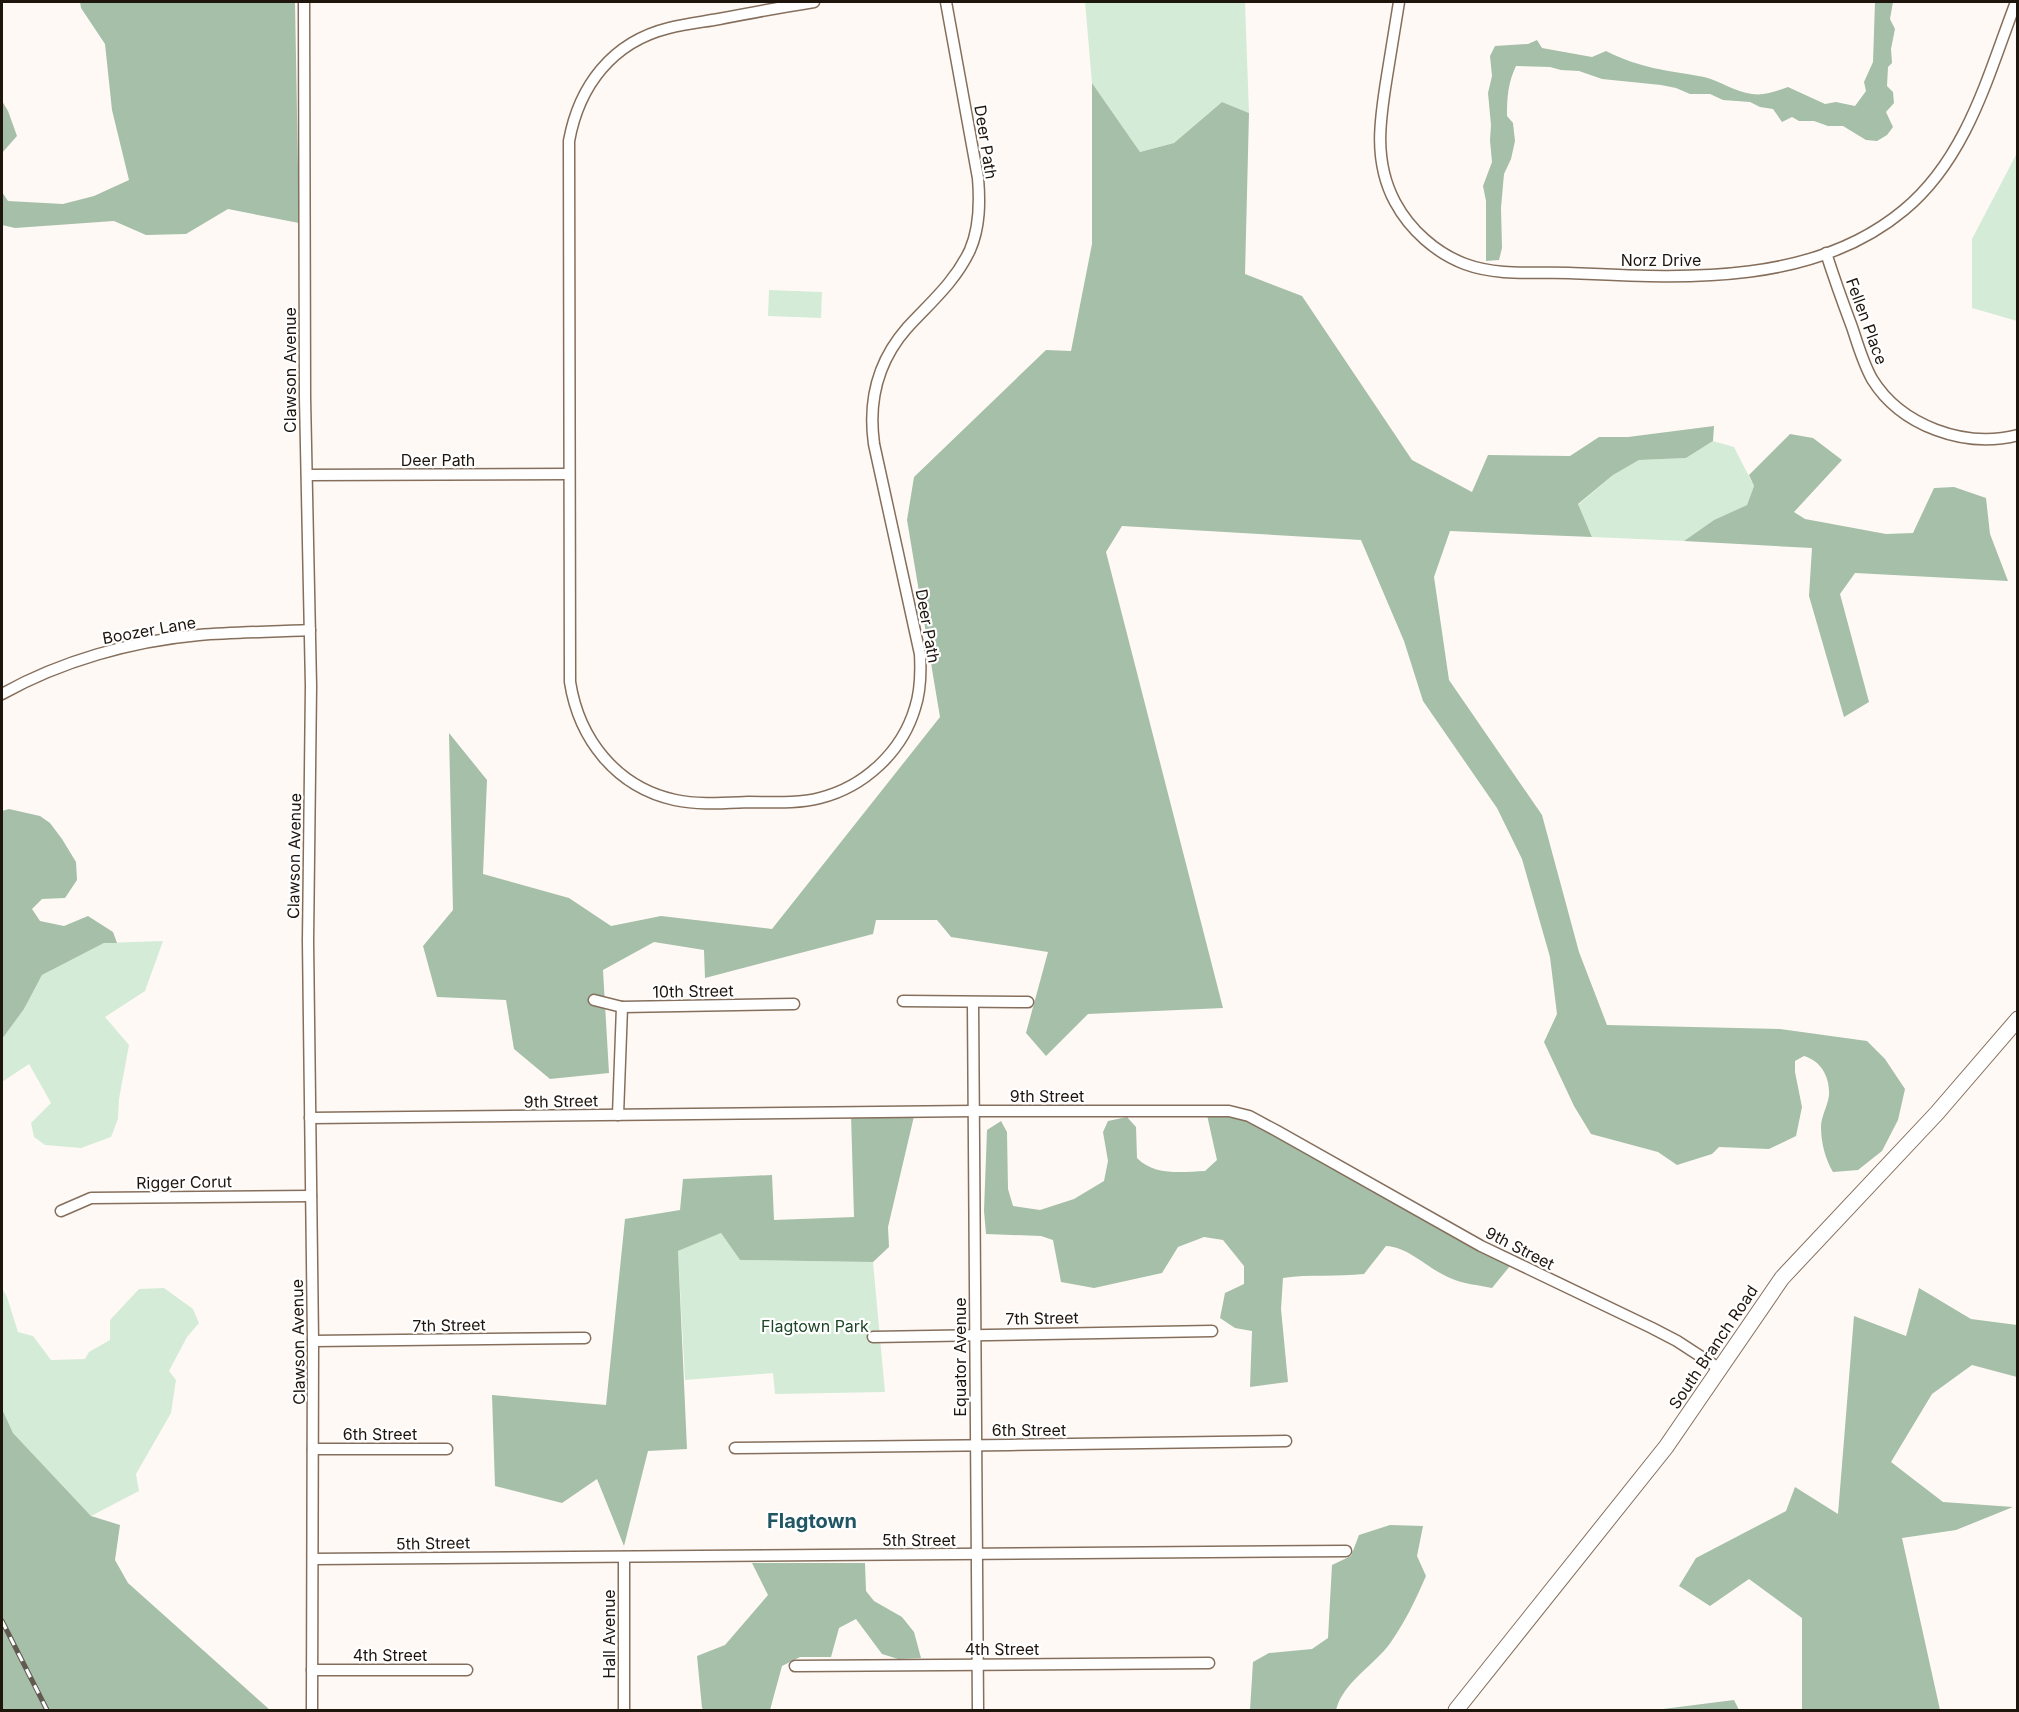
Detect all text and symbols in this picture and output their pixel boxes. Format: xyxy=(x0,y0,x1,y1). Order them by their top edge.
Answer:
street label: Deer Path xyxy=(970,104,1002,180)
street label: Norz Drive xyxy=(1621,250,1701,270)
street label: Fellen Place xyxy=(1842,275,1892,367)
street label: Clawson Avenue xyxy=(280,307,300,433)
street label: Deer Path xyxy=(401,450,475,470)
street label: Deer Path xyxy=(912,588,944,664)
street label: Boozer Lane xyxy=(101,612,197,648)
street label: Clawson Avenue xyxy=(283,793,305,919)
street label: 10th Street xyxy=(652,980,734,1002)
street label: 9th Street xyxy=(1010,1086,1084,1106)
street label: 9th Street xyxy=(524,1090,598,1112)
street label: Rigger Corut xyxy=(136,1171,232,1193)
street label: 9th Street xyxy=(1482,1222,1558,1274)
street label: Clawson Avenue xyxy=(287,1279,309,1405)
street label: South Branch Road xyxy=(1664,1281,1762,1413)
street label: Equator Avenue xyxy=(950,1297,970,1417)
street label: 7th Street xyxy=(1005,1307,1079,1329)
street label: 7th Street xyxy=(412,1314,486,1336)
park label: Flagtown Park xyxy=(761,1316,869,1336)
street label: 6th Street xyxy=(992,1420,1066,1440)
street label: 6th Street xyxy=(343,1424,417,1444)
district label: Flagtown xyxy=(767,1509,857,1533)
street label: 5th Street xyxy=(882,1530,956,1550)
street label: 5th Street xyxy=(396,1532,470,1554)
street label: Hall Avenue xyxy=(599,1589,619,1679)
street label: 4th Street xyxy=(965,1639,1039,1659)
street label: 4th Street xyxy=(353,1645,427,1665)

